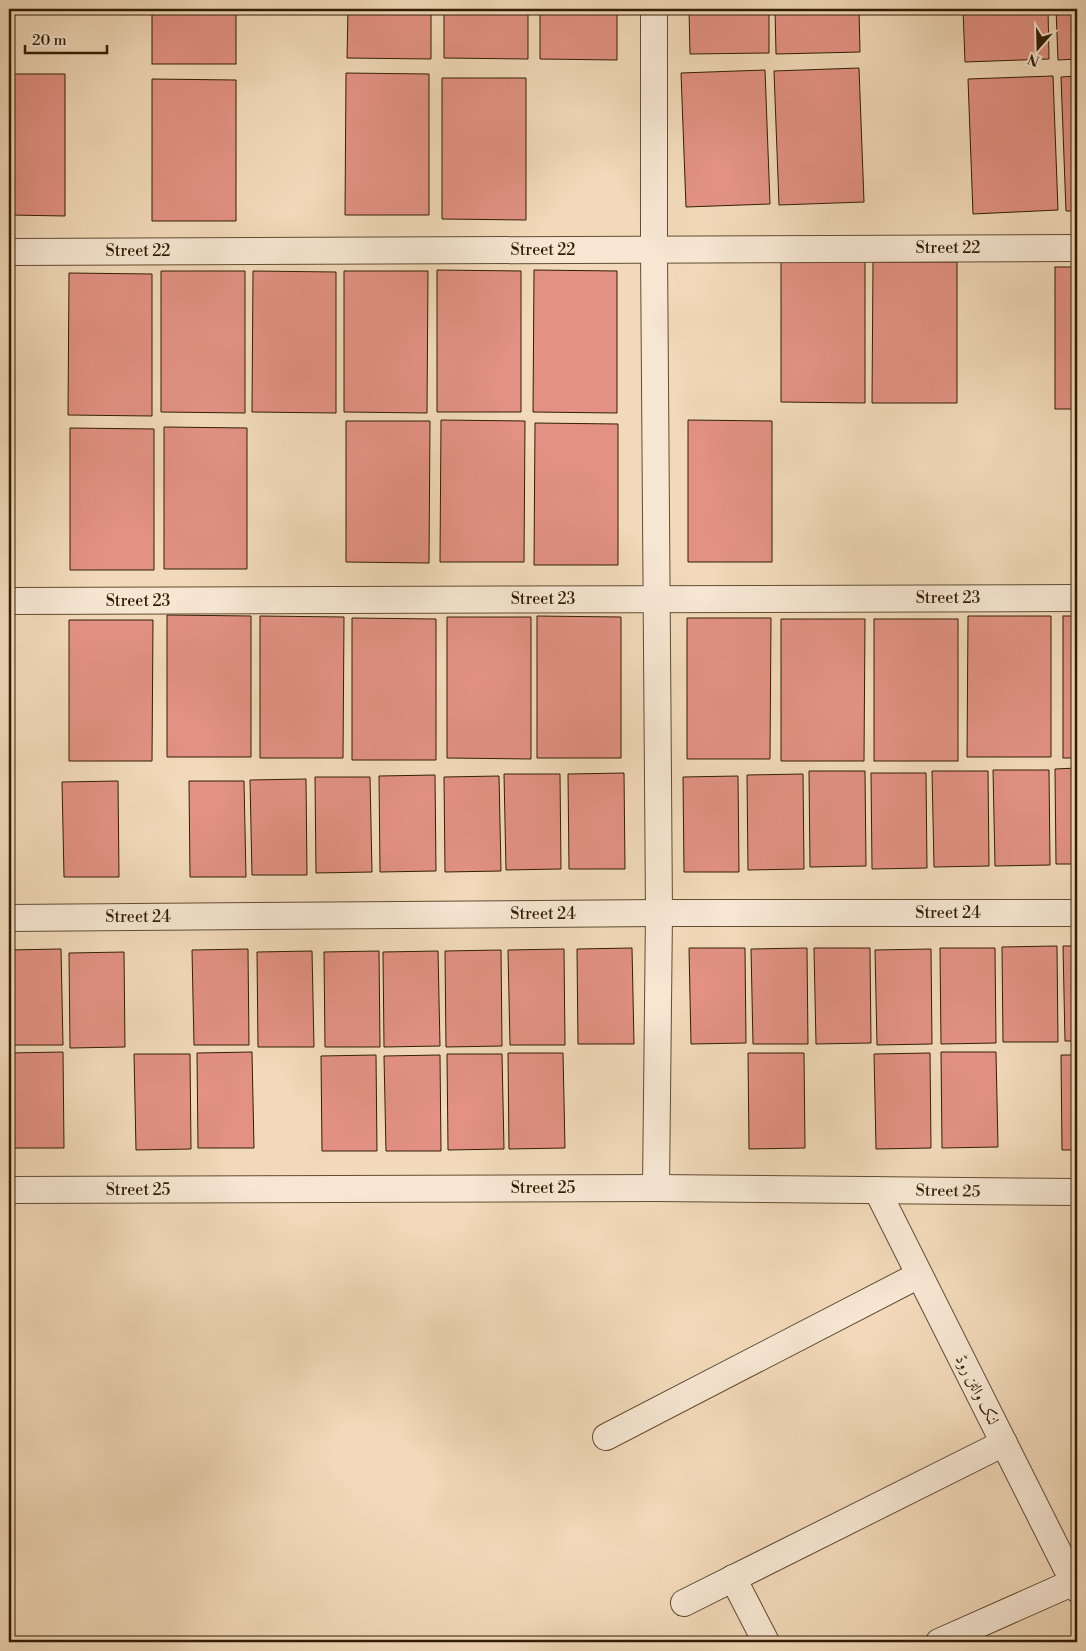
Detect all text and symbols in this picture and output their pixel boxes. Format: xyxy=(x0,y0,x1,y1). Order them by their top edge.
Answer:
scale bar xyxy=(25,22,108,54)
north arrow xyxy=(1014,22,1064,72)
text: 20 m xyxy=(32,31,67,50)
text: N xyxy=(1026,49,1042,70)
street label: Street 22 xyxy=(916,238,981,258)
street label: Street 22 xyxy=(511,240,576,260)
street label: Street 22 xyxy=(106,241,171,261)
street label: Street 23 xyxy=(916,588,981,608)
street label: Street 23 xyxy=(511,589,576,609)
street label: Street 23 xyxy=(106,591,171,611)
street label: Street 24 xyxy=(915,903,981,923)
street label: Street 24 xyxy=(510,904,576,924)
street label: Street 24 xyxy=(105,907,171,927)
street label: Street 25 xyxy=(511,1178,576,1198)
street label: Street 25 xyxy=(106,1180,171,1200)
street label: Street 25 xyxy=(915,1180,981,1202)
street label: لنک والٹن روڈ xyxy=(951,1351,1003,1429)

